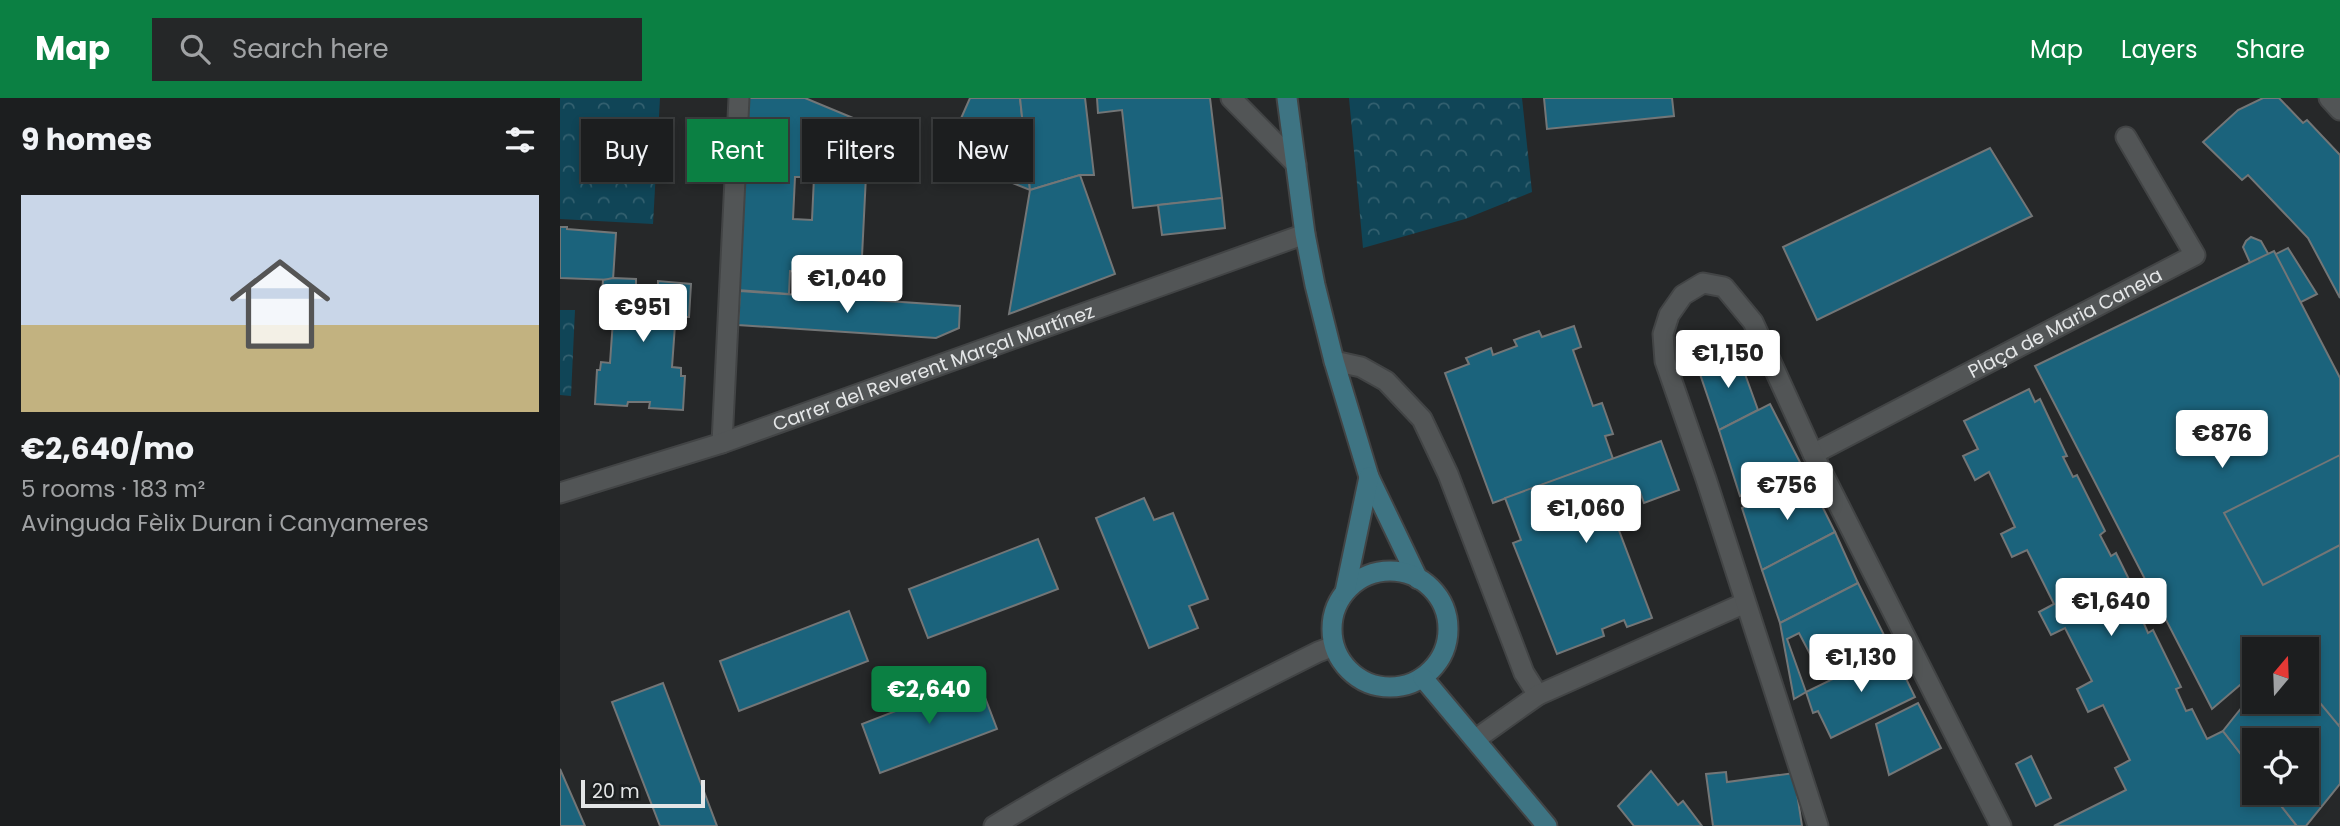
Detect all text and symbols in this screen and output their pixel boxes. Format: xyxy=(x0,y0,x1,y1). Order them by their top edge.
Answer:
search box xyxy=(152,18,642,81)
text: Map xyxy=(35,25,110,72)
icon: search xyxy=(176,30,214,68)
text: Search here xyxy=(232,31,389,67)
text: Map xyxy=(2030,33,2083,66)
text: Layers xyxy=(2121,33,2197,66)
text: Share xyxy=(2235,33,2305,66)
text: 9 homes xyxy=(21,118,152,161)
chip: Buy xyxy=(581,119,673,182)
chip: Rent xyxy=(687,119,788,182)
chip: Filters xyxy=(802,119,919,182)
chip: New xyxy=(933,119,1033,182)
icon: filters xyxy=(501,121,539,159)
icon: home xyxy=(217,241,343,367)
pin: €1,040 xyxy=(790,256,904,315)
street label: Plaça de Maria Canela xyxy=(1963,261,2167,385)
text: €1,040 xyxy=(807,262,887,294)
pin: €951 xyxy=(602,285,684,344)
text: €951 xyxy=(615,291,671,323)
street label: Carrer del Reverent Marçal Martínez xyxy=(769,298,1098,438)
pin: €1,150 xyxy=(1671,330,1785,390)
text: €1,150 xyxy=(1692,337,1764,369)
pin: €876 xyxy=(2181,410,2263,470)
text: €876 xyxy=(2192,417,2252,449)
text: €2,640/mo xyxy=(21,427,194,470)
pin: €756 xyxy=(1746,462,1828,522)
text: €756 xyxy=(1757,469,1817,501)
text: 5 rooms · 183 m² xyxy=(21,473,205,505)
pin: €1,060 xyxy=(1529,486,1643,545)
text: €1,060 xyxy=(1547,492,1625,524)
text: Avinguda Fèlix Duran i Canyameres xyxy=(21,507,429,539)
pin: €1,640 xyxy=(2054,578,2168,638)
text: €1,640 xyxy=(2072,585,2150,617)
pin: €1,130 xyxy=(1804,634,1918,694)
north arrow xyxy=(2242,637,2319,714)
map controls xyxy=(2242,637,2319,805)
text: €1,130 xyxy=(1825,641,1897,673)
pin: €2,640 xyxy=(872,666,986,726)
text: €2,640 xyxy=(887,673,971,705)
button: locate xyxy=(2242,728,2319,805)
scale bar xyxy=(581,777,705,809)
text: 20 m xyxy=(592,778,640,805)

